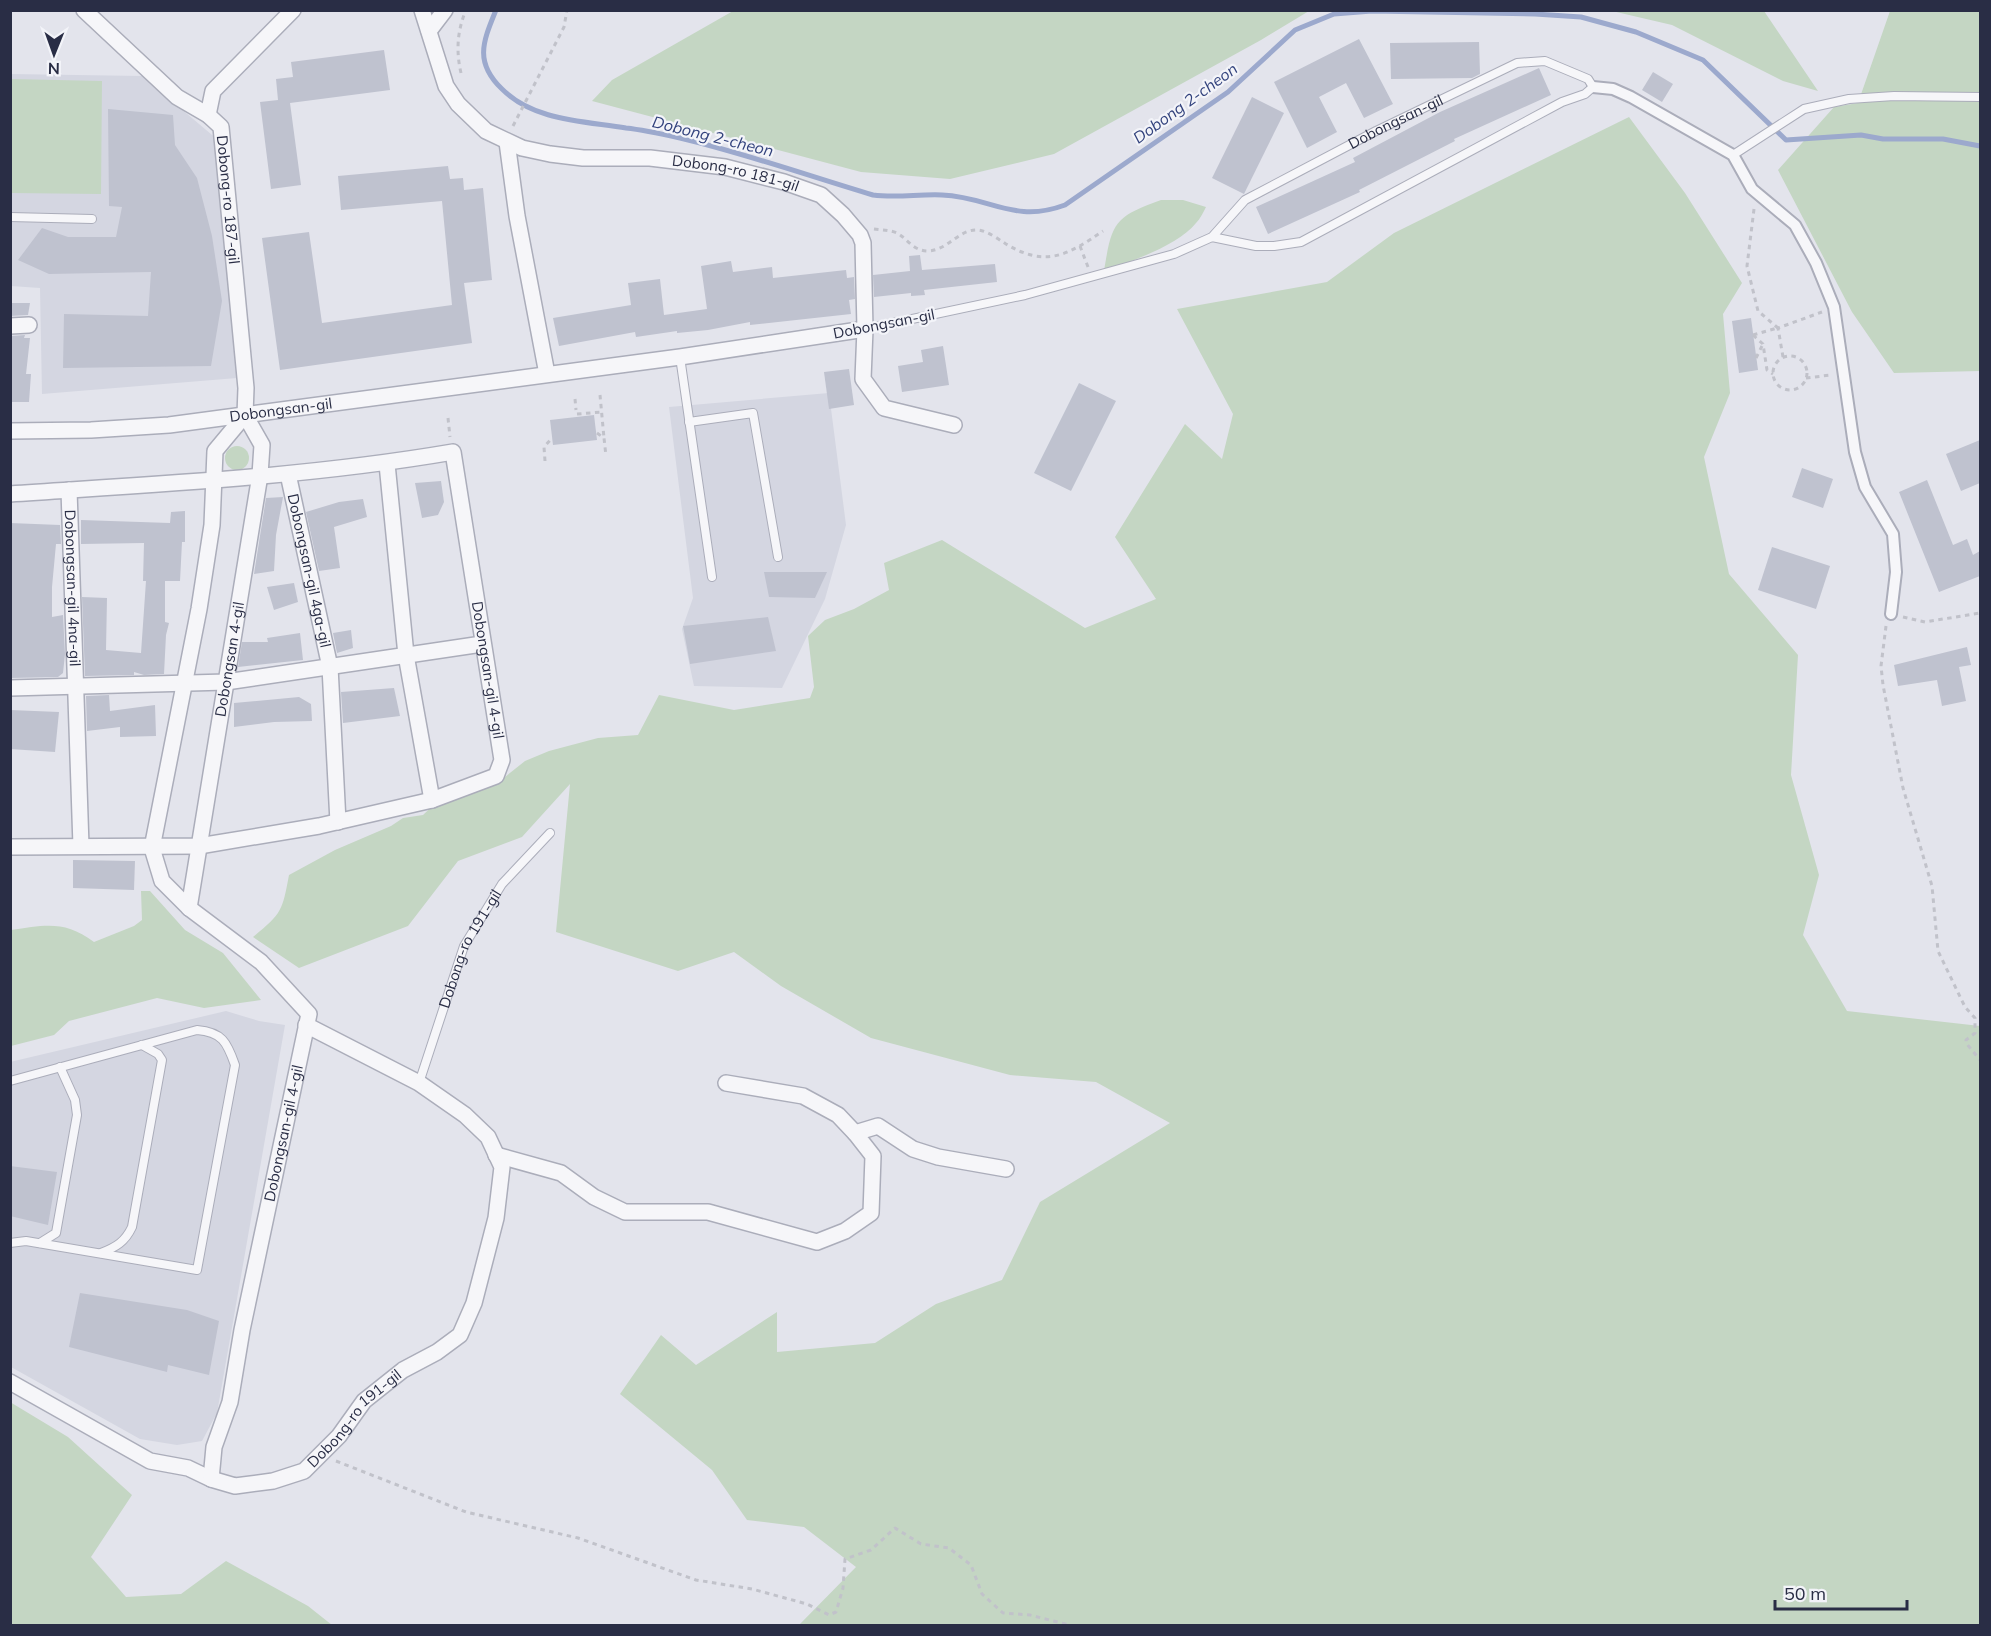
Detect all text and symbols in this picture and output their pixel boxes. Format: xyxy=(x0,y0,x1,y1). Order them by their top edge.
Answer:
north arrow xyxy=(24,24,84,84)
water label: Dobong 2-cheon xyxy=(1129,58,1241,148)
text: N xyxy=(48,59,60,79)
street label: Dobongsan-gil xyxy=(1345,90,1446,153)
water label: Dobong 2-cheon xyxy=(650,111,776,161)
street label: Dobong-ro 187-gil xyxy=(213,134,244,265)
street label: Dobong-ro 181-gil xyxy=(671,151,802,196)
street label: Dobongsan-gil xyxy=(831,304,936,343)
street label: Dobongsan-gil xyxy=(228,393,333,426)
street label: Dobongsan-gil 4ga-gil xyxy=(284,492,336,649)
street label: Dobongsan-gil 4na-gil xyxy=(61,509,85,667)
street label: Dobongsan 4-gil xyxy=(210,600,248,718)
street label: Dobongsan-gil 4-gil xyxy=(468,600,508,740)
street label: Dobong-ro 191-gil xyxy=(434,886,505,1010)
street label: Dobongsan-gil 4-gil xyxy=(259,1063,307,1203)
street label: Dobong-ro 191-gil xyxy=(303,1365,405,1471)
scale bar xyxy=(1775,1573,1907,1611)
text: 50 m xyxy=(1784,1582,1826,1605)

